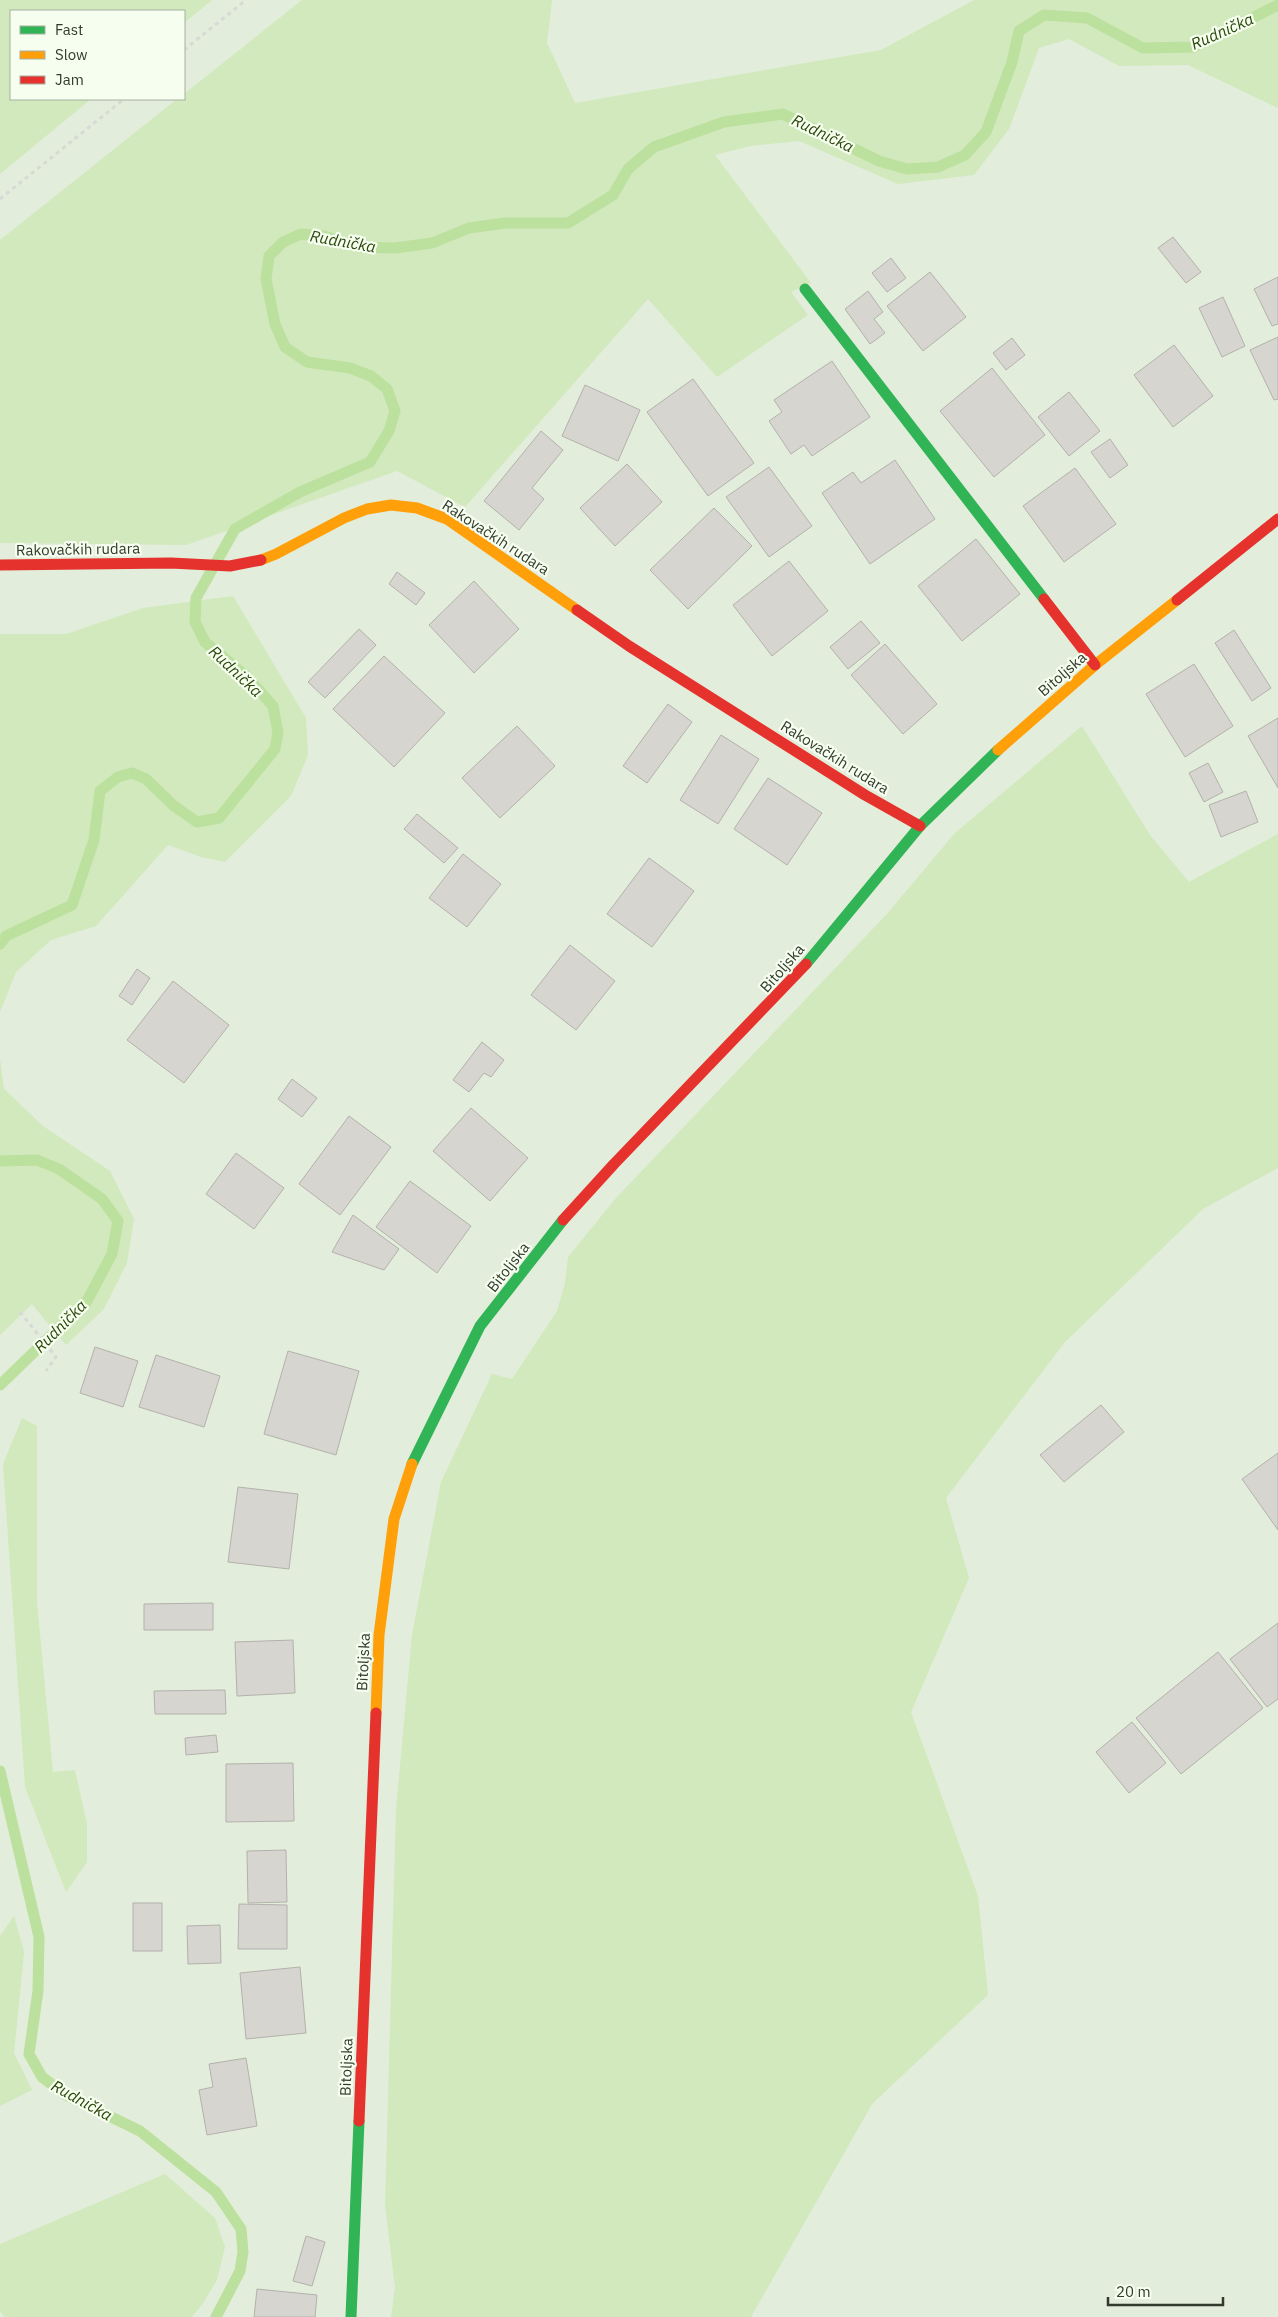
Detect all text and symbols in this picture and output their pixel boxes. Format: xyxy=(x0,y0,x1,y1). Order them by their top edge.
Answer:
water label: Rudnička xyxy=(1188,8,1256,54)
legend xyxy=(10,10,185,100)
text: Fast xyxy=(55,20,83,39)
text: Slow xyxy=(55,45,88,64)
text: Jam xyxy=(55,70,84,89)
water label: Rudnička xyxy=(789,109,857,157)
water label: Rudnička xyxy=(309,225,377,257)
street label: Rakovačkih rudara xyxy=(439,495,553,579)
street label: Rakovačkih rudara xyxy=(16,538,140,560)
water label: Rudnička xyxy=(205,641,267,701)
street label: Bitoljska xyxy=(1034,648,1090,700)
street label: Rakovačkih rudara xyxy=(777,716,893,798)
street label: Bitoljska xyxy=(756,940,808,996)
street label: Bitoljska xyxy=(483,1238,533,1296)
water label: Rudnička xyxy=(29,1295,91,1357)
street label: Bitoljska xyxy=(352,1632,374,1692)
street label: Bitoljska xyxy=(335,2038,357,2096)
water label: Rudnička xyxy=(48,2075,116,2125)
scale bar xyxy=(1108,2274,1223,2306)
text: 20 m xyxy=(1116,2282,1151,2301)

